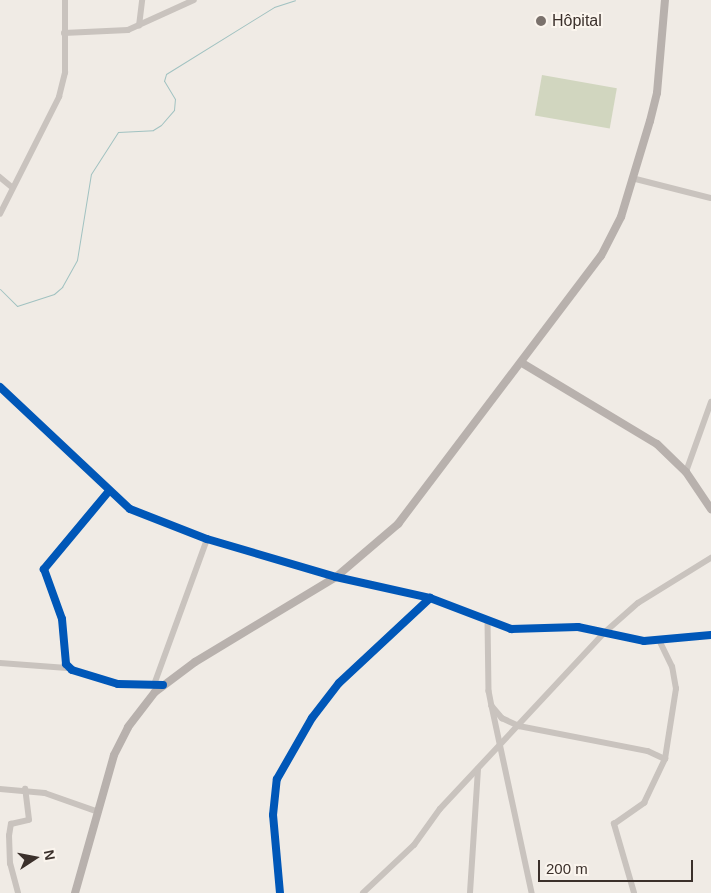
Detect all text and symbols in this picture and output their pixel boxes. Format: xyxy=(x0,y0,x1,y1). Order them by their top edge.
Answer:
place label: Hôpital xyxy=(552,11,602,31)
marker: Hôpital xyxy=(534,14,548,28)
north arrow xyxy=(10,833,60,883)
text: N xyxy=(41,849,59,862)
scale bar xyxy=(541,850,696,882)
text: 200 m xyxy=(546,860,588,877)

